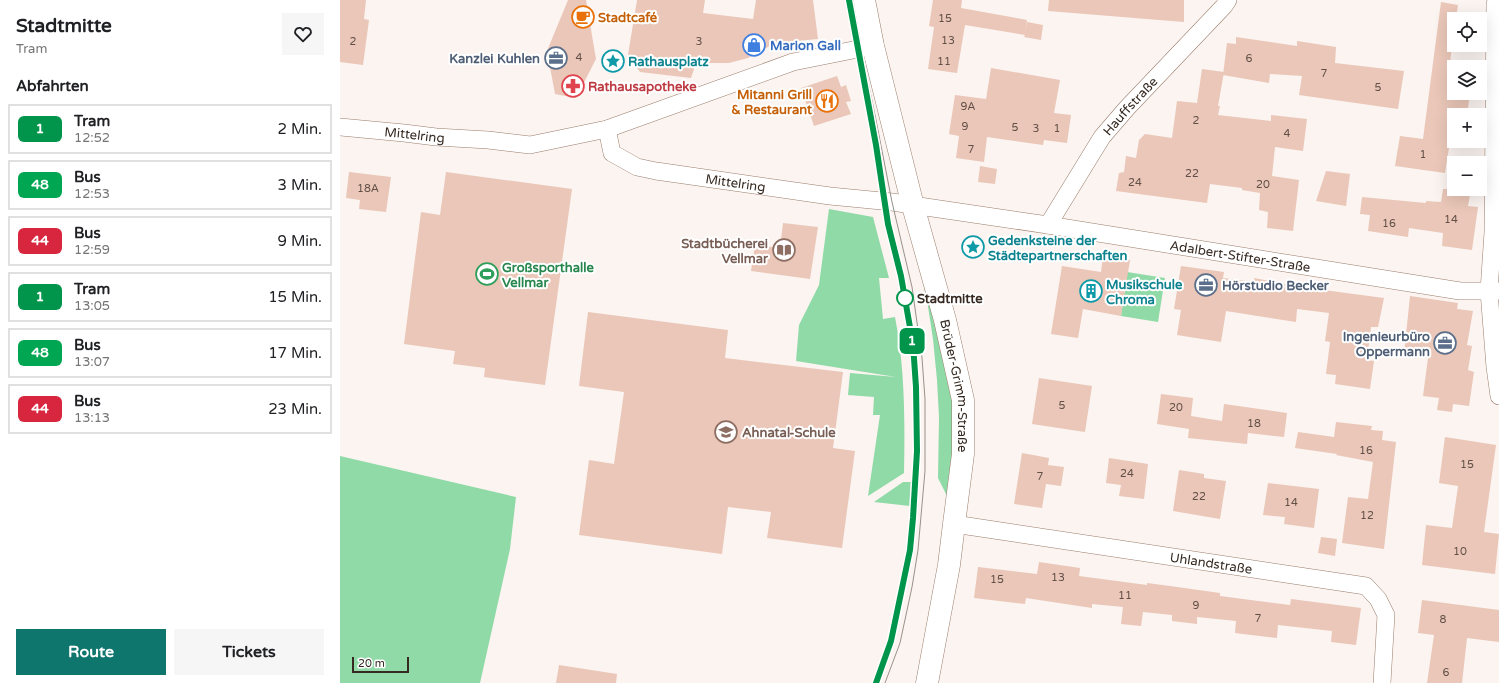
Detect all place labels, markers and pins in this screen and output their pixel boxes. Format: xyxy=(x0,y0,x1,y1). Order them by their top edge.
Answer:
cafe icon: Stadtcafé xyxy=(570,4,596,30)
place label: Stadtcafé xyxy=(598,10,658,26)
shop icon: Marion Gall xyxy=(741,32,767,58)
place label: Marion Gall xyxy=(770,38,841,54)
office icon: Kanzlei Kuhlen xyxy=(543,45,569,71)
place icon: Rathausplatz xyxy=(600,48,626,74)
place label: Kanzlei Kuhlen xyxy=(449,51,540,67)
place label: Rathausplatz xyxy=(628,54,709,70)
pharmacy icon: Rathausapotheke xyxy=(560,73,586,99)
place label: Rathausapotheke xyxy=(588,79,697,95)
place label: Mitanni Grill & Restaurant xyxy=(731,87,812,118)
restaurant icon: Mitanni Grill & Restaurant xyxy=(814,88,840,114)
place label: Gedenksteine der Städtepartnerschaften xyxy=(988,233,1127,264)
place icon: Gedenksteine der Städtepartnerschaften xyxy=(960,234,986,260)
place label: Stadtbücherei Vellmar xyxy=(681,236,769,267)
library icon: Stadtbücherei Vellmar xyxy=(771,237,797,263)
place label: Großsporthalle Vellmar xyxy=(502,260,594,291)
sports icon: Großsporthalle Vellmar xyxy=(474,261,500,287)
office icon: Hörstudio Becker xyxy=(1193,272,1219,298)
place label: Musikschule Chroma xyxy=(1106,277,1183,308)
building icon: Musikschule Chroma xyxy=(1078,278,1104,304)
place label: Hörstudio Becker xyxy=(1222,278,1330,294)
marker: Stadtmitte xyxy=(896,289,914,307)
place label: Stadtmitte xyxy=(917,291,983,307)
place label: Ingenieurbüro Oppermann xyxy=(1343,329,1430,360)
office icon: Ingenieurbüro Oppermann xyxy=(1432,330,1458,356)
school or university icon: Ahnatal-Schule xyxy=(713,419,739,445)
place label: Ahnatal-Schule xyxy=(742,425,836,441)

